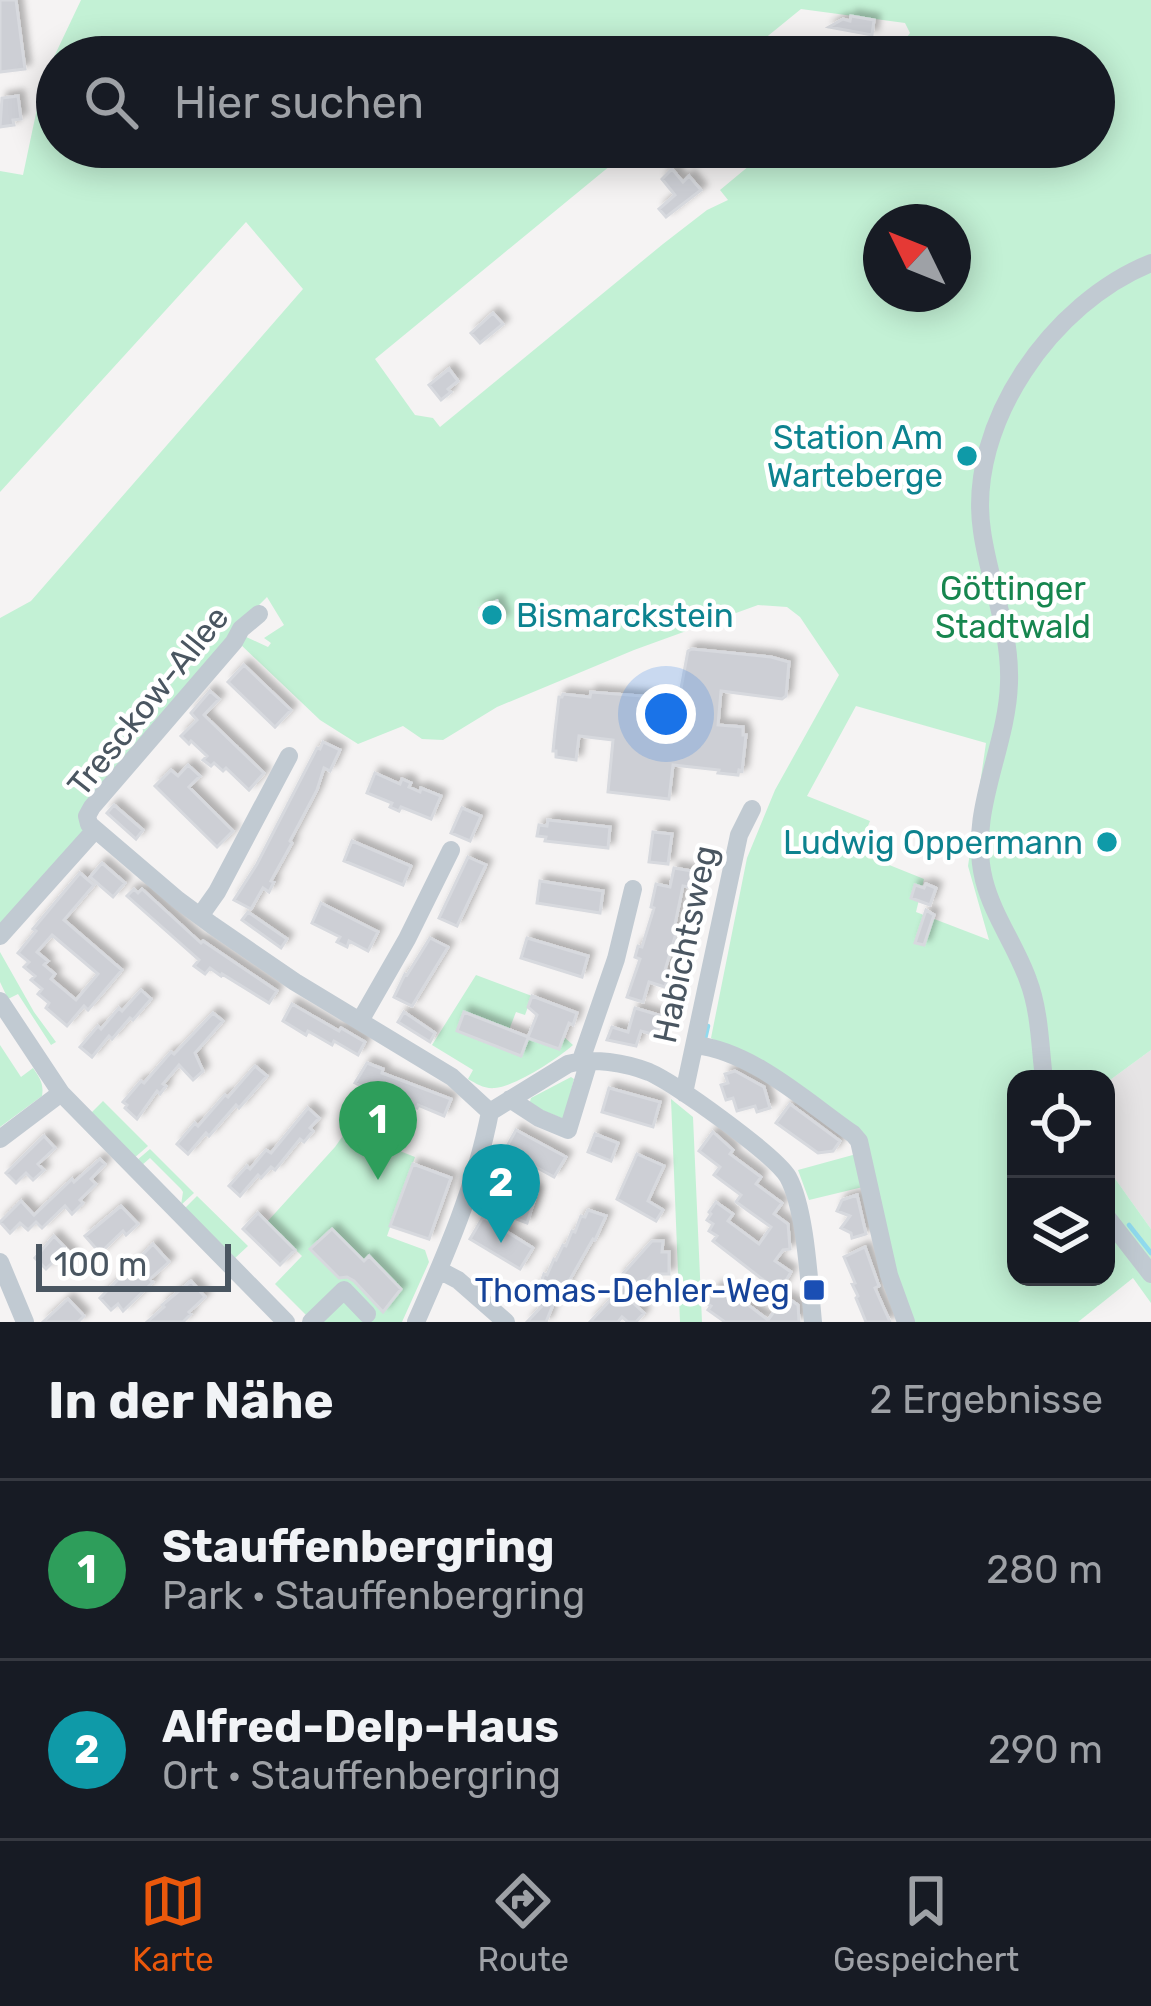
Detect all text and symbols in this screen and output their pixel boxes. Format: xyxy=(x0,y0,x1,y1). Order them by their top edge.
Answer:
search box xyxy=(36,36,1115,168)
icon: search xyxy=(78,69,144,135)
text: Hier suchen xyxy=(174,76,424,129)
north arrow xyxy=(863,204,971,312)
place label: Station Am Warteberge xyxy=(767,418,943,495)
marker: Station Am Warteberge xyxy=(954,443,980,469)
park label: Göttinger Stadtwald xyxy=(935,569,1091,646)
place label: Bismarckstein xyxy=(516,596,734,635)
street label: Tresckow-Allee xyxy=(59,598,237,804)
marker: Bismarckstein xyxy=(479,602,505,628)
your location xyxy=(636,684,696,744)
place label: Ludwig Oppermann xyxy=(783,823,1083,862)
marker: Ludwig Oppermann xyxy=(1094,829,1120,855)
street label: Habichtsweg xyxy=(645,842,725,1046)
map controls xyxy=(1007,1070,1115,1286)
button: locate xyxy=(1007,1070,1115,1178)
pin: 1 xyxy=(339,1081,417,1180)
pin: 2 xyxy=(462,1144,540,1243)
button: layers xyxy=(1007,1178,1115,1286)
scale bar xyxy=(36,1238,231,1291)
text: 100 m xyxy=(54,1245,147,1284)
place label: Thomas-Dehler-Weg xyxy=(474,1271,790,1310)
marker: Thomas-Dehler-Weg xyxy=(801,1277,827,1303)
text: In der Nähe xyxy=(48,1370,334,1431)
text: 2 Ergebnisse xyxy=(869,1377,1103,1423)
text: Stauffenbergring xyxy=(162,1520,555,1573)
text: 1 xyxy=(77,1547,97,1593)
text: 280 m xyxy=(986,1547,1103,1593)
text: Park · Stauffenbergring xyxy=(162,1573,585,1619)
text: Alfred-Delp-Haus xyxy=(162,1700,559,1753)
text: 2 xyxy=(74,1727,100,1773)
text: 290 m xyxy=(988,1727,1103,1773)
text: Ort · Stauffenbergring xyxy=(162,1753,561,1799)
tab: Karte xyxy=(132,1868,214,1979)
tab: Route xyxy=(477,1868,569,1979)
tab: Gespeichert xyxy=(833,1868,1019,1979)

